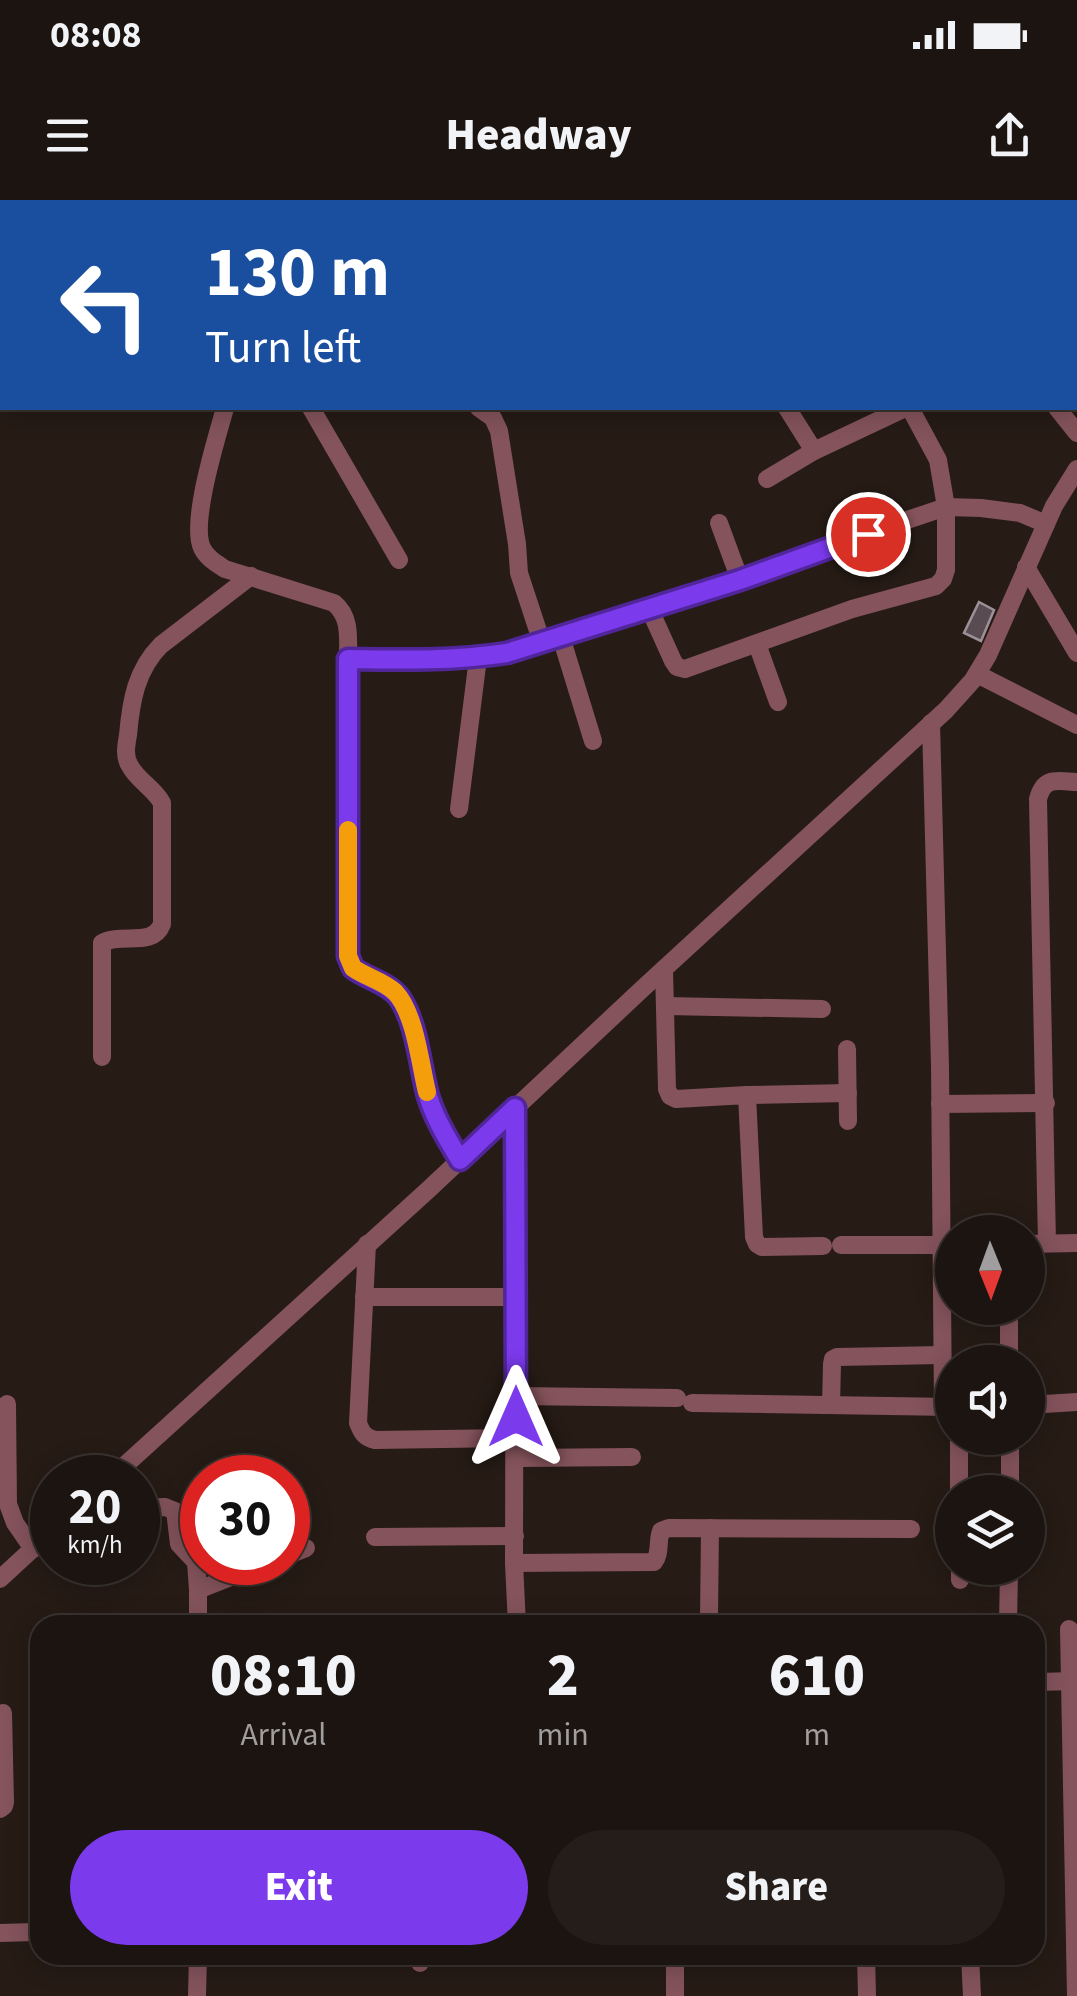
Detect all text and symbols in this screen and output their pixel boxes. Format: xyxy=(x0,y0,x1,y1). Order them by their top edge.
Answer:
text: 08:08 xyxy=(50,8,142,62)
text: Headway xyxy=(445,103,632,167)
icon: menu xyxy=(40,108,95,163)
icon: share xyxy=(982,108,1037,163)
text: 130 m xyxy=(205,223,390,323)
icon: left xyxy=(40,240,170,370)
text: Turn left xyxy=(205,316,361,380)
pin xyxy=(826,492,911,577)
icon: arrive xyxy=(841,507,896,562)
north arrow xyxy=(935,1215,1045,1325)
map controls xyxy=(935,1215,1045,1585)
button: sound xyxy=(935,1345,1045,1455)
position arrow xyxy=(464,1365,568,1469)
speed limit sign: 30 xyxy=(180,1455,310,1585)
text: 20 xyxy=(69,1472,121,1543)
button: layers xyxy=(935,1475,1045,1585)
text: km/h xyxy=(67,1527,123,1563)
text: 08:10 xyxy=(210,1634,357,1719)
text: 2 xyxy=(547,1634,579,1719)
text: 610 xyxy=(769,1634,865,1719)
text: Arrival xyxy=(240,1712,326,1758)
text: min xyxy=(537,1712,589,1758)
text: m xyxy=(804,1712,830,1758)
button: Exit xyxy=(70,1830,528,1945)
button: Share xyxy=(548,1830,1005,1945)

